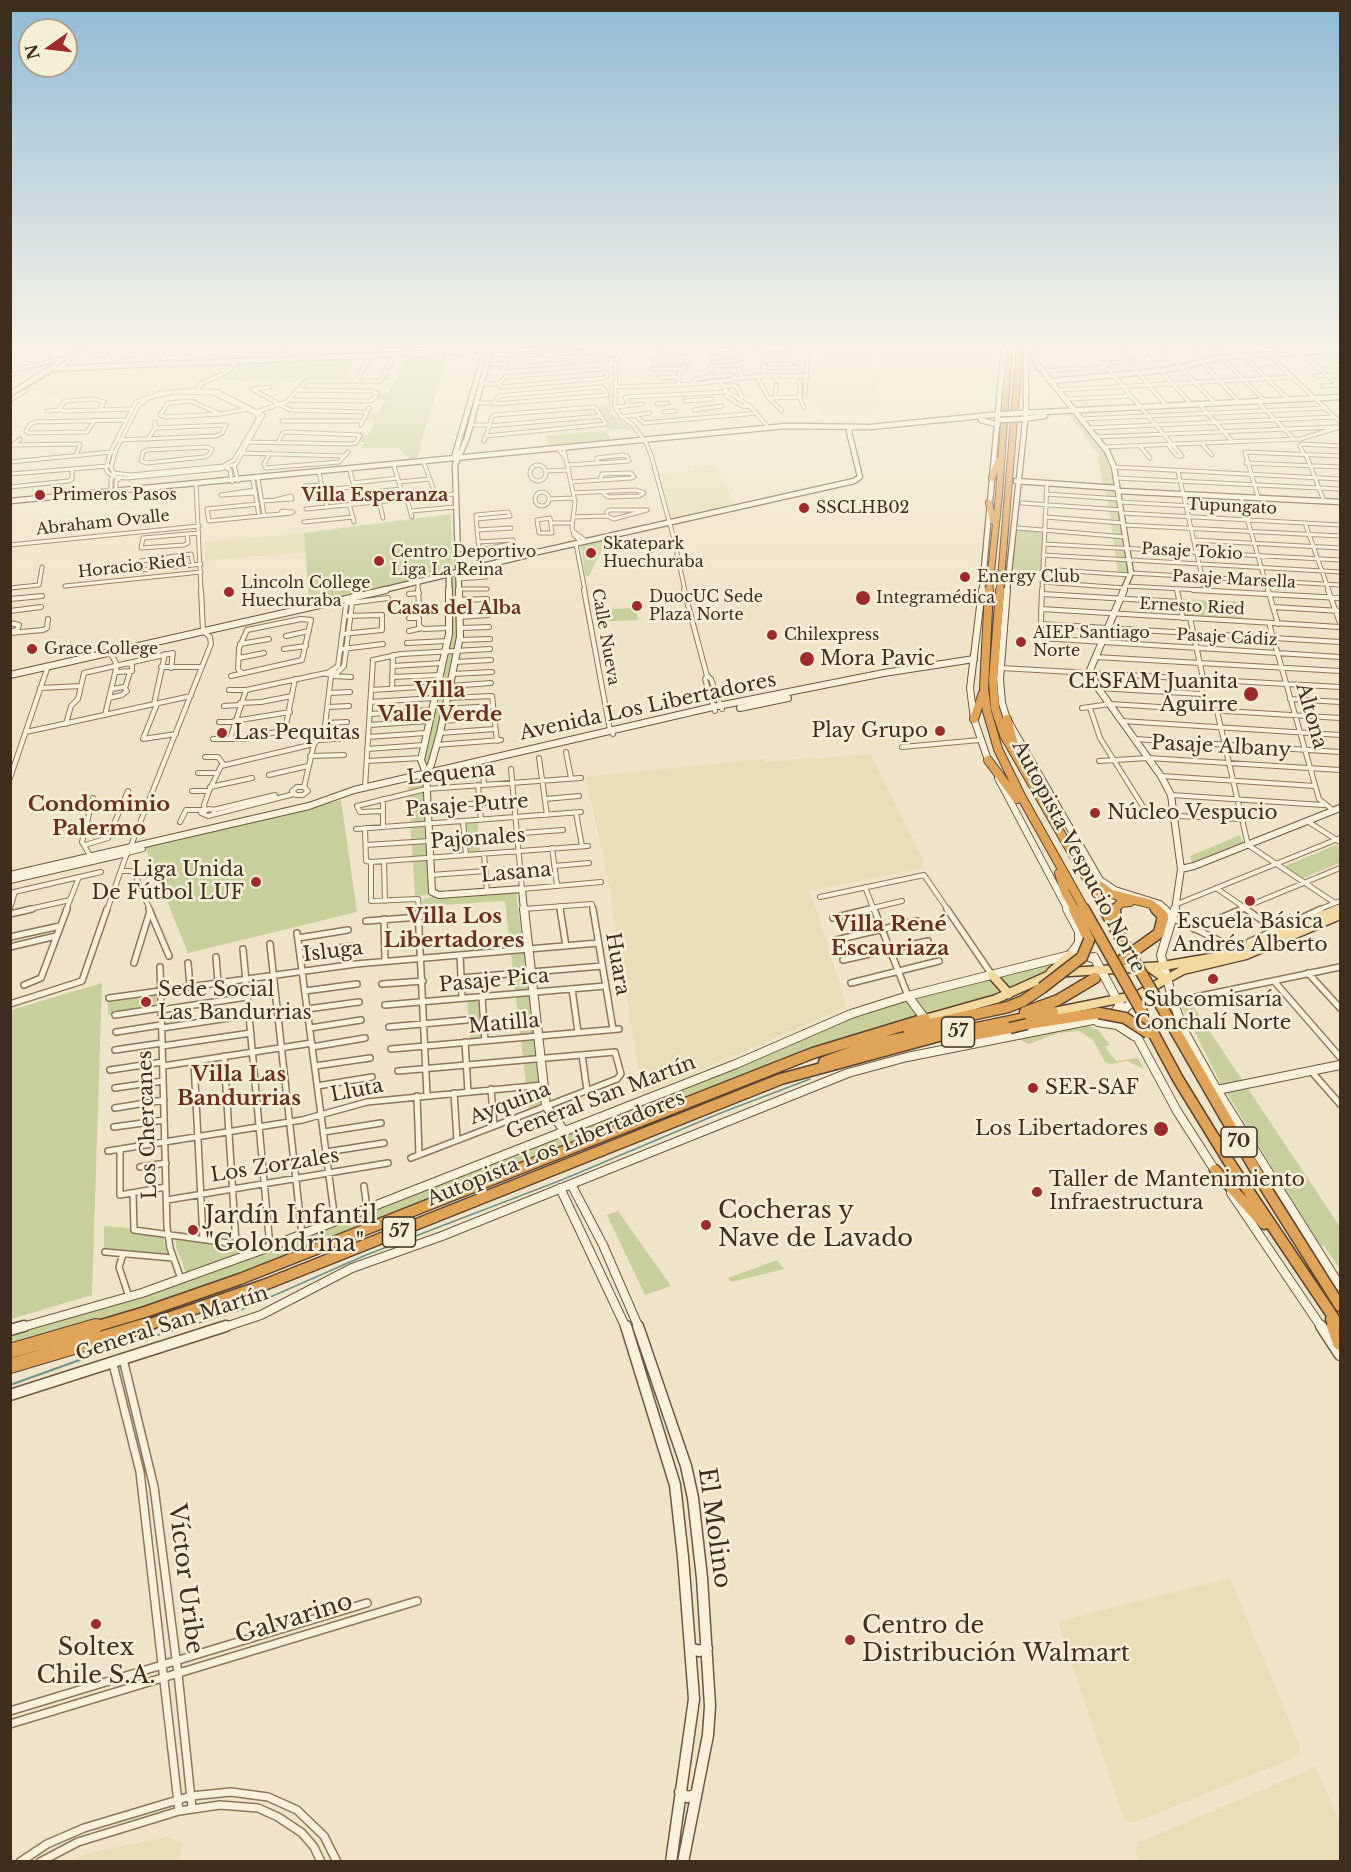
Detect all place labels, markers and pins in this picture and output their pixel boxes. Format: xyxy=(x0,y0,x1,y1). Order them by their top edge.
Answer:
place label: Primeros Pasos xyxy=(52,485,177,505)
marker: Primeros Pasos xyxy=(33,488,47,502)
place label: SSCLHB02 xyxy=(816,498,909,518)
marker: SSCLHB02 xyxy=(797,501,811,515)
place label: Skatepark Huechuraba xyxy=(603,534,703,572)
place label: Centro Deportivo Liga La Reina xyxy=(391,542,536,580)
marker: Skatepark Huechuraba xyxy=(584,546,598,560)
marker: Centro Deportivo Liga La Reina xyxy=(372,554,386,568)
place label: Energy Club xyxy=(977,567,1080,587)
marker: Energy Club xyxy=(958,570,972,584)
place label: Lincoln College Huechuraba xyxy=(241,573,371,611)
marker: Lincoln College Huechuraba xyxy=(222,585,236,599)
place label: DuocUC Sede Plaza Norte xyxy=(649,587,763,625)
place label: Integramédica xyxy=(876,588,995,608)
marker: Integramédica xyxy=(854,589,872,607)
marker: DuocUC Sede Plaza Norte xyxy=(630,599,644,613)
place label: AIEP Santiago Norte xyxy=(1033,623,1150,661)
place label: Chilexpress xyxy=(784,625,879,645)
marker: Chilexpress xyxy=(765,628,779,642)
marker: AIEP Santiago Norte xyxy=(1014,635,1028,649)
place label: Grace College xyxy=(44,639,158,659)
marker: Grace College xyxy=(25,642,39,656)
place label: Mora Pavic xyxy=(820,647,935,671)
marker: Mora Pavic xyxy=(798,650,816,668)
place label: CESFAM Juanita Aguirre xyxy=(1068,670,1238,717)
marker: CESFAM Juanita Aguirre xyxy=(1242,685,1260,703)
place label: Play Grupo xyxy=(812,719,928,743)
place label: Las Pequitas xyxy=(234,721,360,745)
marker: Play Grupo xyxy=(933,724,947,738)
marker: Las Pequitas xyxy=(215,726,229,740)
place label: Núcleo Vespucio xyxy=(1107,801,1278,825)
marker: Núcleo Vespucio xyxy=(1088,806,1102,820)
place label: Liga Unida De Fútbol LUF xyxy=(92,858,244,905)
marker: Liga Unida De Fútbol LUF xyxy=(249,875,263,889)
marker: Escuela Básica Andrés Alberto xyxy=(1243,894,1257,908)
place label: Escuela Básica Andrés Alberto xyxy=(1173,910,1327,957)
marker: Subcomisaría Conchalí Norte xyxy=(1206,972,1220,986)
place label: Sede Social Las Bandurrias xyxy=(158,978,312,1025)
place label: Subcomisaría Conchalí Norte xyxy=(1135,988,1291,1035)
marker: Sede Social Las Bandurrias xyxy=(139,995,153,1009)
place label: SER-SAF xyxy=(1045,1076,1139,1100)
marker: SER-SAF xyxy=(1026,1081,1040,1095)
place label: Los Libertadores xyxy=(975,1117,1148,1141)
marker: Los Libertadores xyxy=(1152,1120,1170,1138)
place label: Taller de Mantenimiento Infraestructura xyxy=(1049,1168,1305,1215)
marker: Taller de Mantenimiento Infraestructura xyxy=(1030,1185,1044,1199)
place label: Cocheras y Nave de Lavado xyxy=(718,1197,913,1253)
place label: Jardín Infantil "Golondrina" xyxy=(205,1202,377,1258)
marker: Cocheras y Nave de Lavado xyxy=(699,1218,713,1232)
marker: Jardín Infantil "Golondrina" xyxy=(186,1223,200,1237)
place label: Centro de Distribución Walmart xyxy=(862,1612,1130,1668)
marker: Soltex Chile S.A. xyxy=(89,1617,103,1631)
marker: Centro de Distribución Walmart xyxy=(843,1633,857,1647)
place label: Soltex Chile S.A. xyxy=(36,1634,156,1690)

